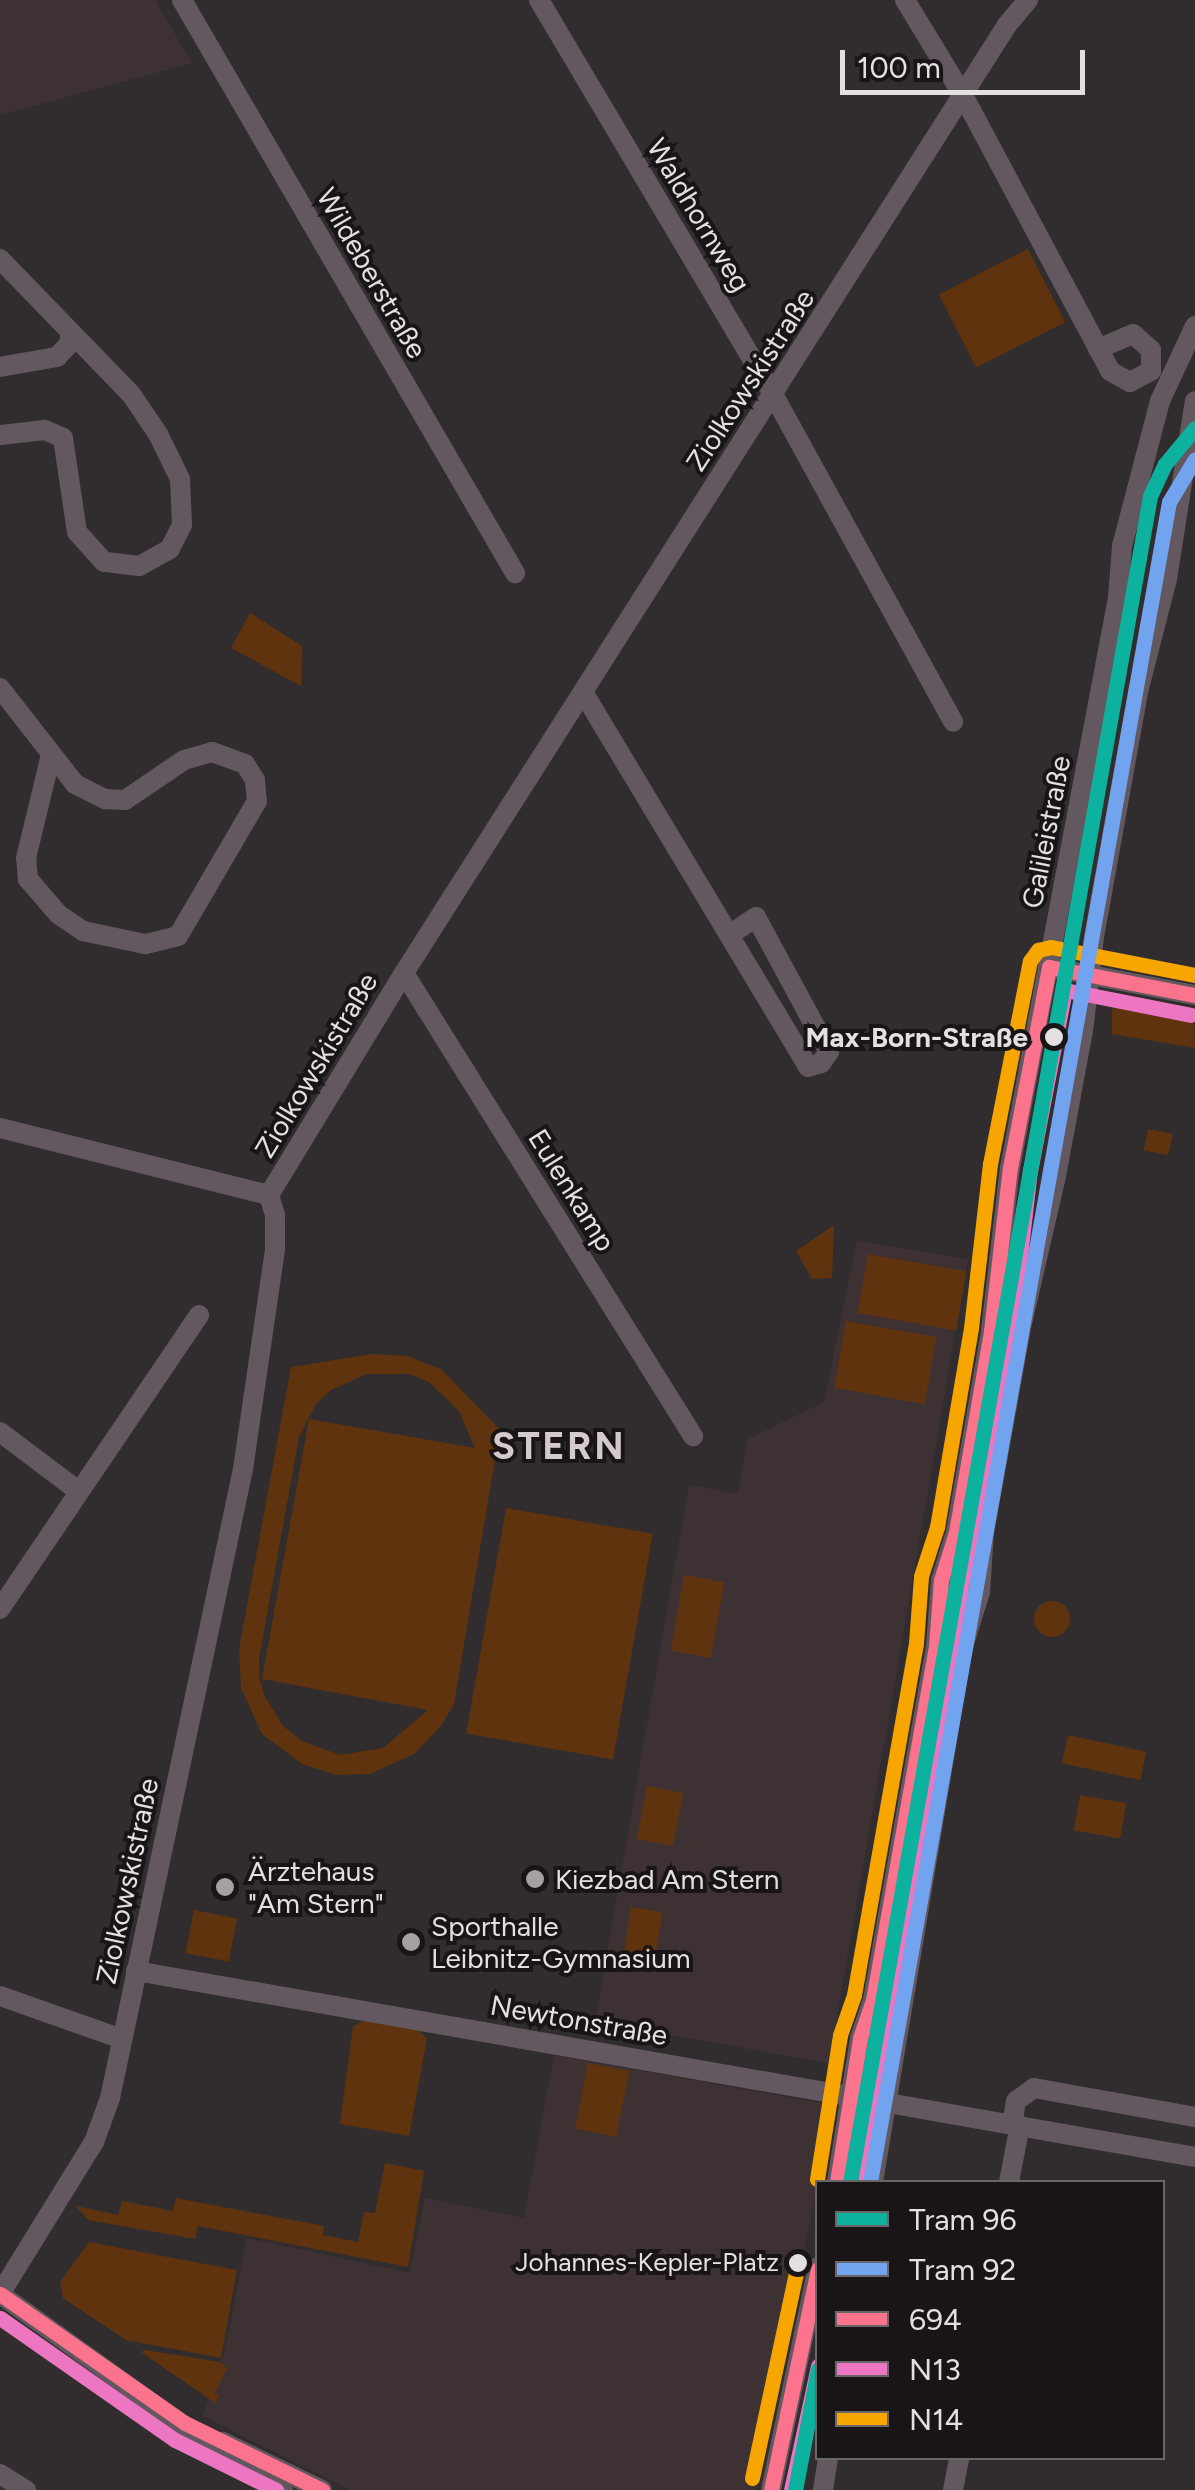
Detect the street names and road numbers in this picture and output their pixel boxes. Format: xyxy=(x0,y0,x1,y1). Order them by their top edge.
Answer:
street label: Waldhornweg xyxy=(640,132,758,298)
street label: Wildeberstraße xyxy=(310,182,434,364)
street label: Ziolkowskistraße xyxy=(679,283,821,477)
street label: Galileistraße xyxy=(1015,753,1077,911)
street label: Ziolkowskistraße xyxy=(248,967,384,1163)
street label: Eulenkamp xyxy=(521,1123,623,1257)
street label: Ziolkowskistraße xyxy=(89,1775,165,1987)
street label: Newtonstraße xyxy=(488,1988,670,2052)

